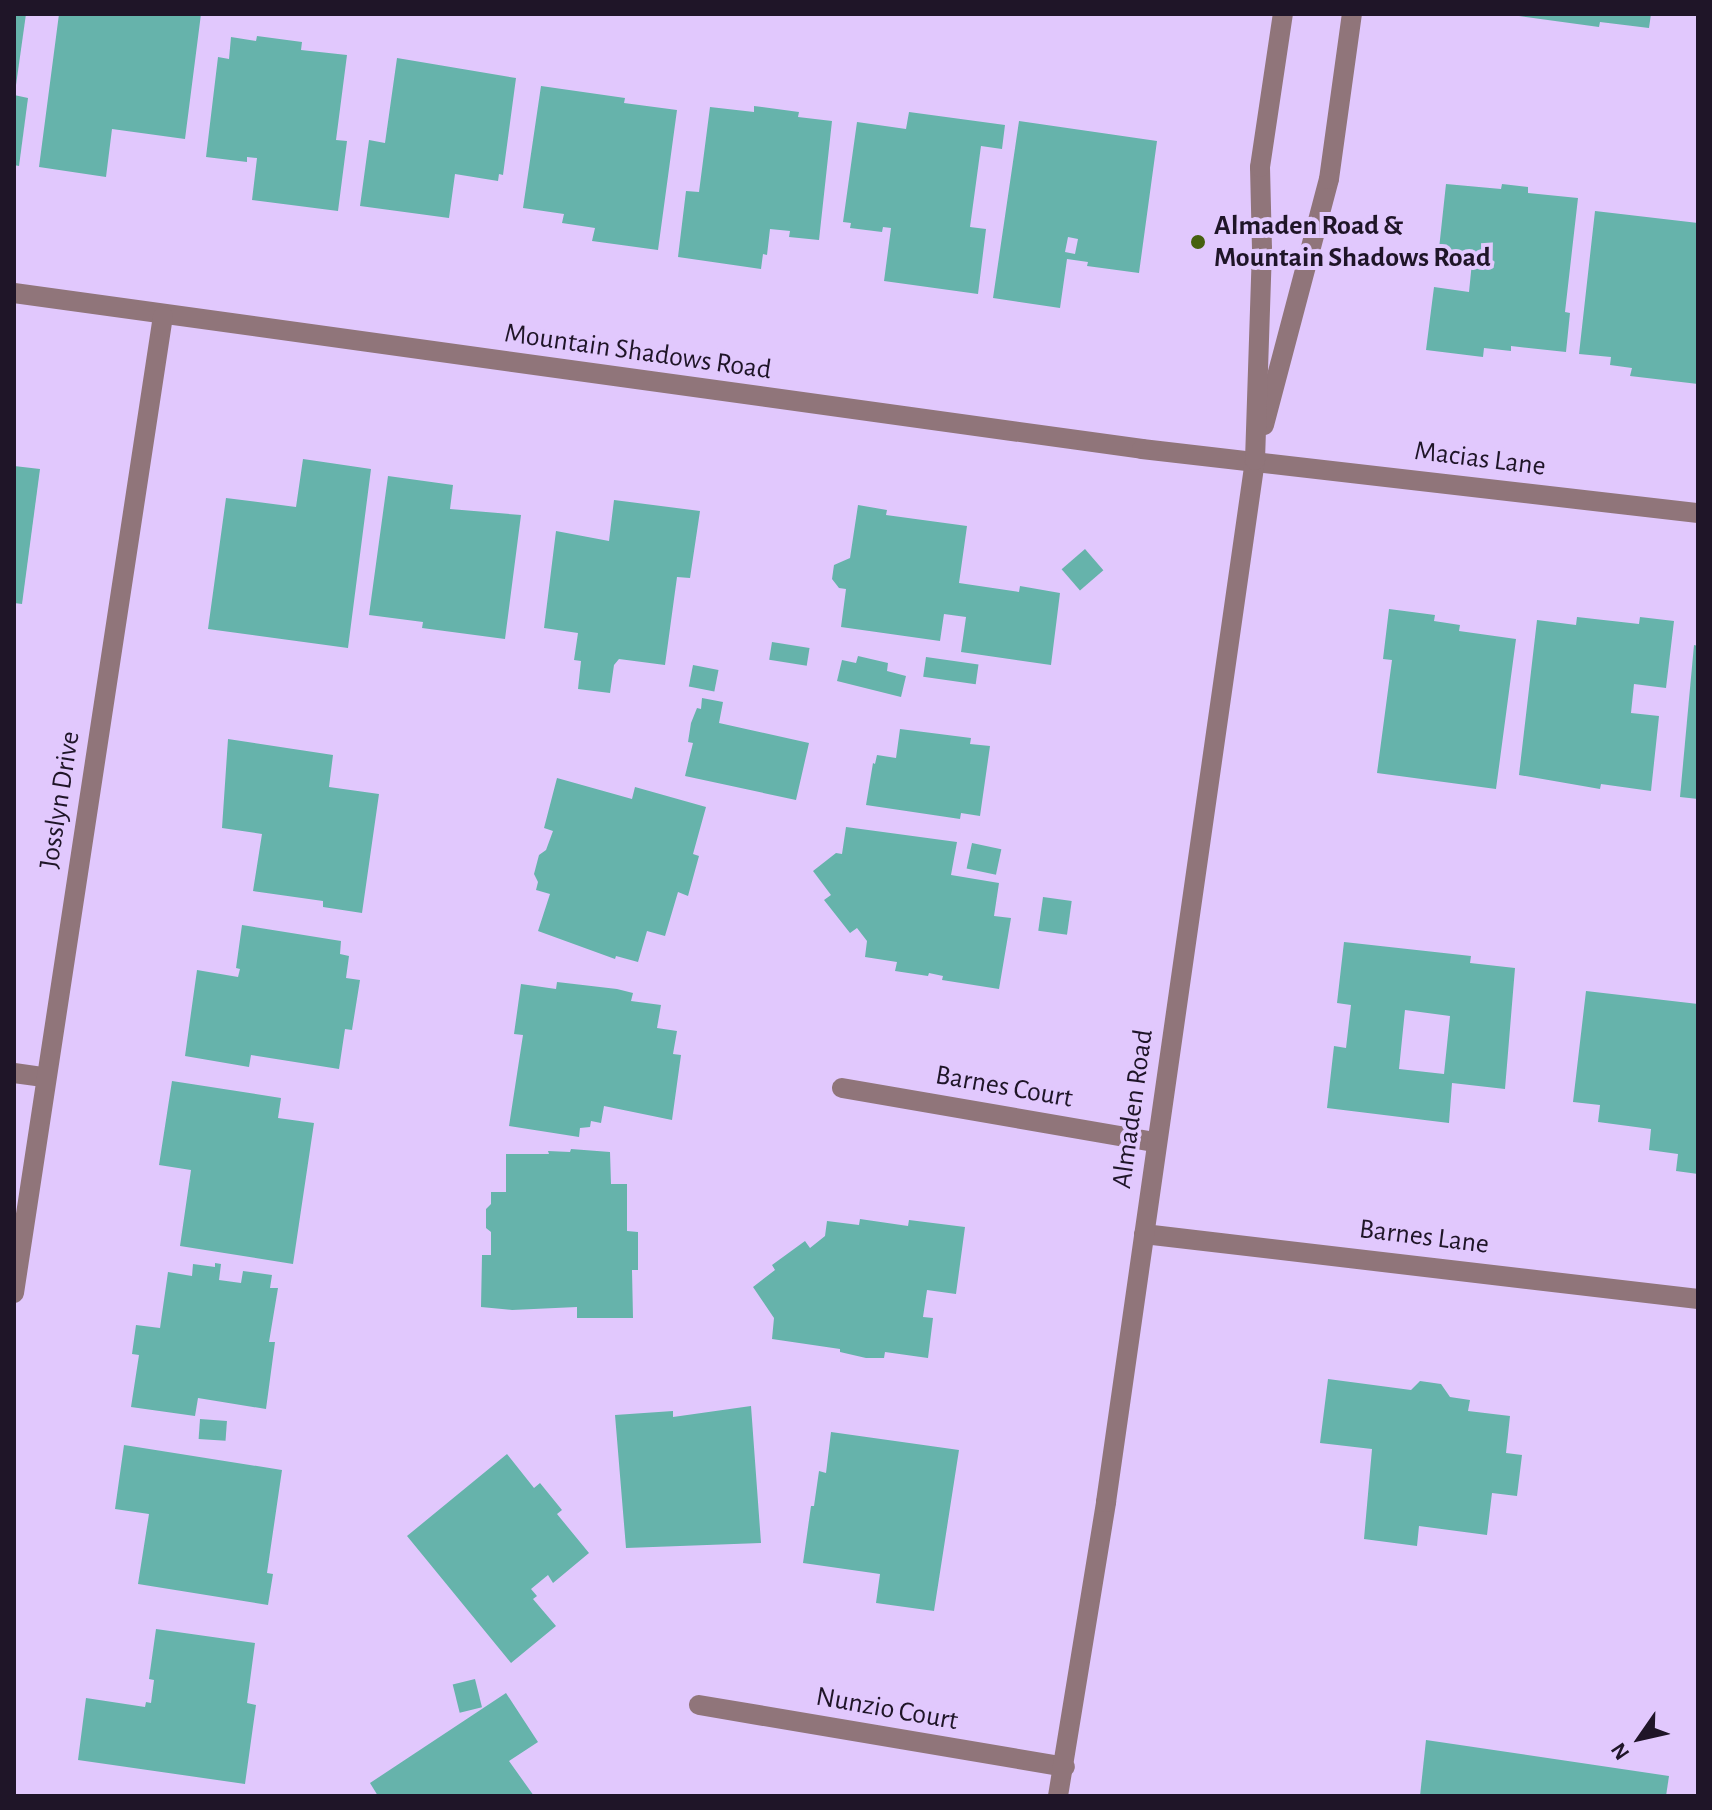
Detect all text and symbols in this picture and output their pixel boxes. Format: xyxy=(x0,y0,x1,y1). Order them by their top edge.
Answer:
place label: Almaden Road & Mountain Shadows Road xyxy=(1214,209,1491,275)
marker: Almaden Road & Mountain Shadows Road xyxy=(1189,233,1207,251)
street label: Mountain Shadows Road xyxy=(502,317,774,387)
street label: Macias Lane xyxy=(1413,434,1547,484)
street label: Josslyn Drive xyxy=(33,729,87,871)
street label: Almaden Road xyxy=(1105,1027,1161,1191)
street label: Barnes Court xyxy=(933,1058,1075,1116)
street label: Barnes Lane xyxy=(1357,1212,1491,1262)
street label: Nunzio Court xyxy=(813,1680,961,1738)
north arrow xyxy=(1600,1698,1680,1778)
text: N xyxy=(1607,1739,1634,1764)

